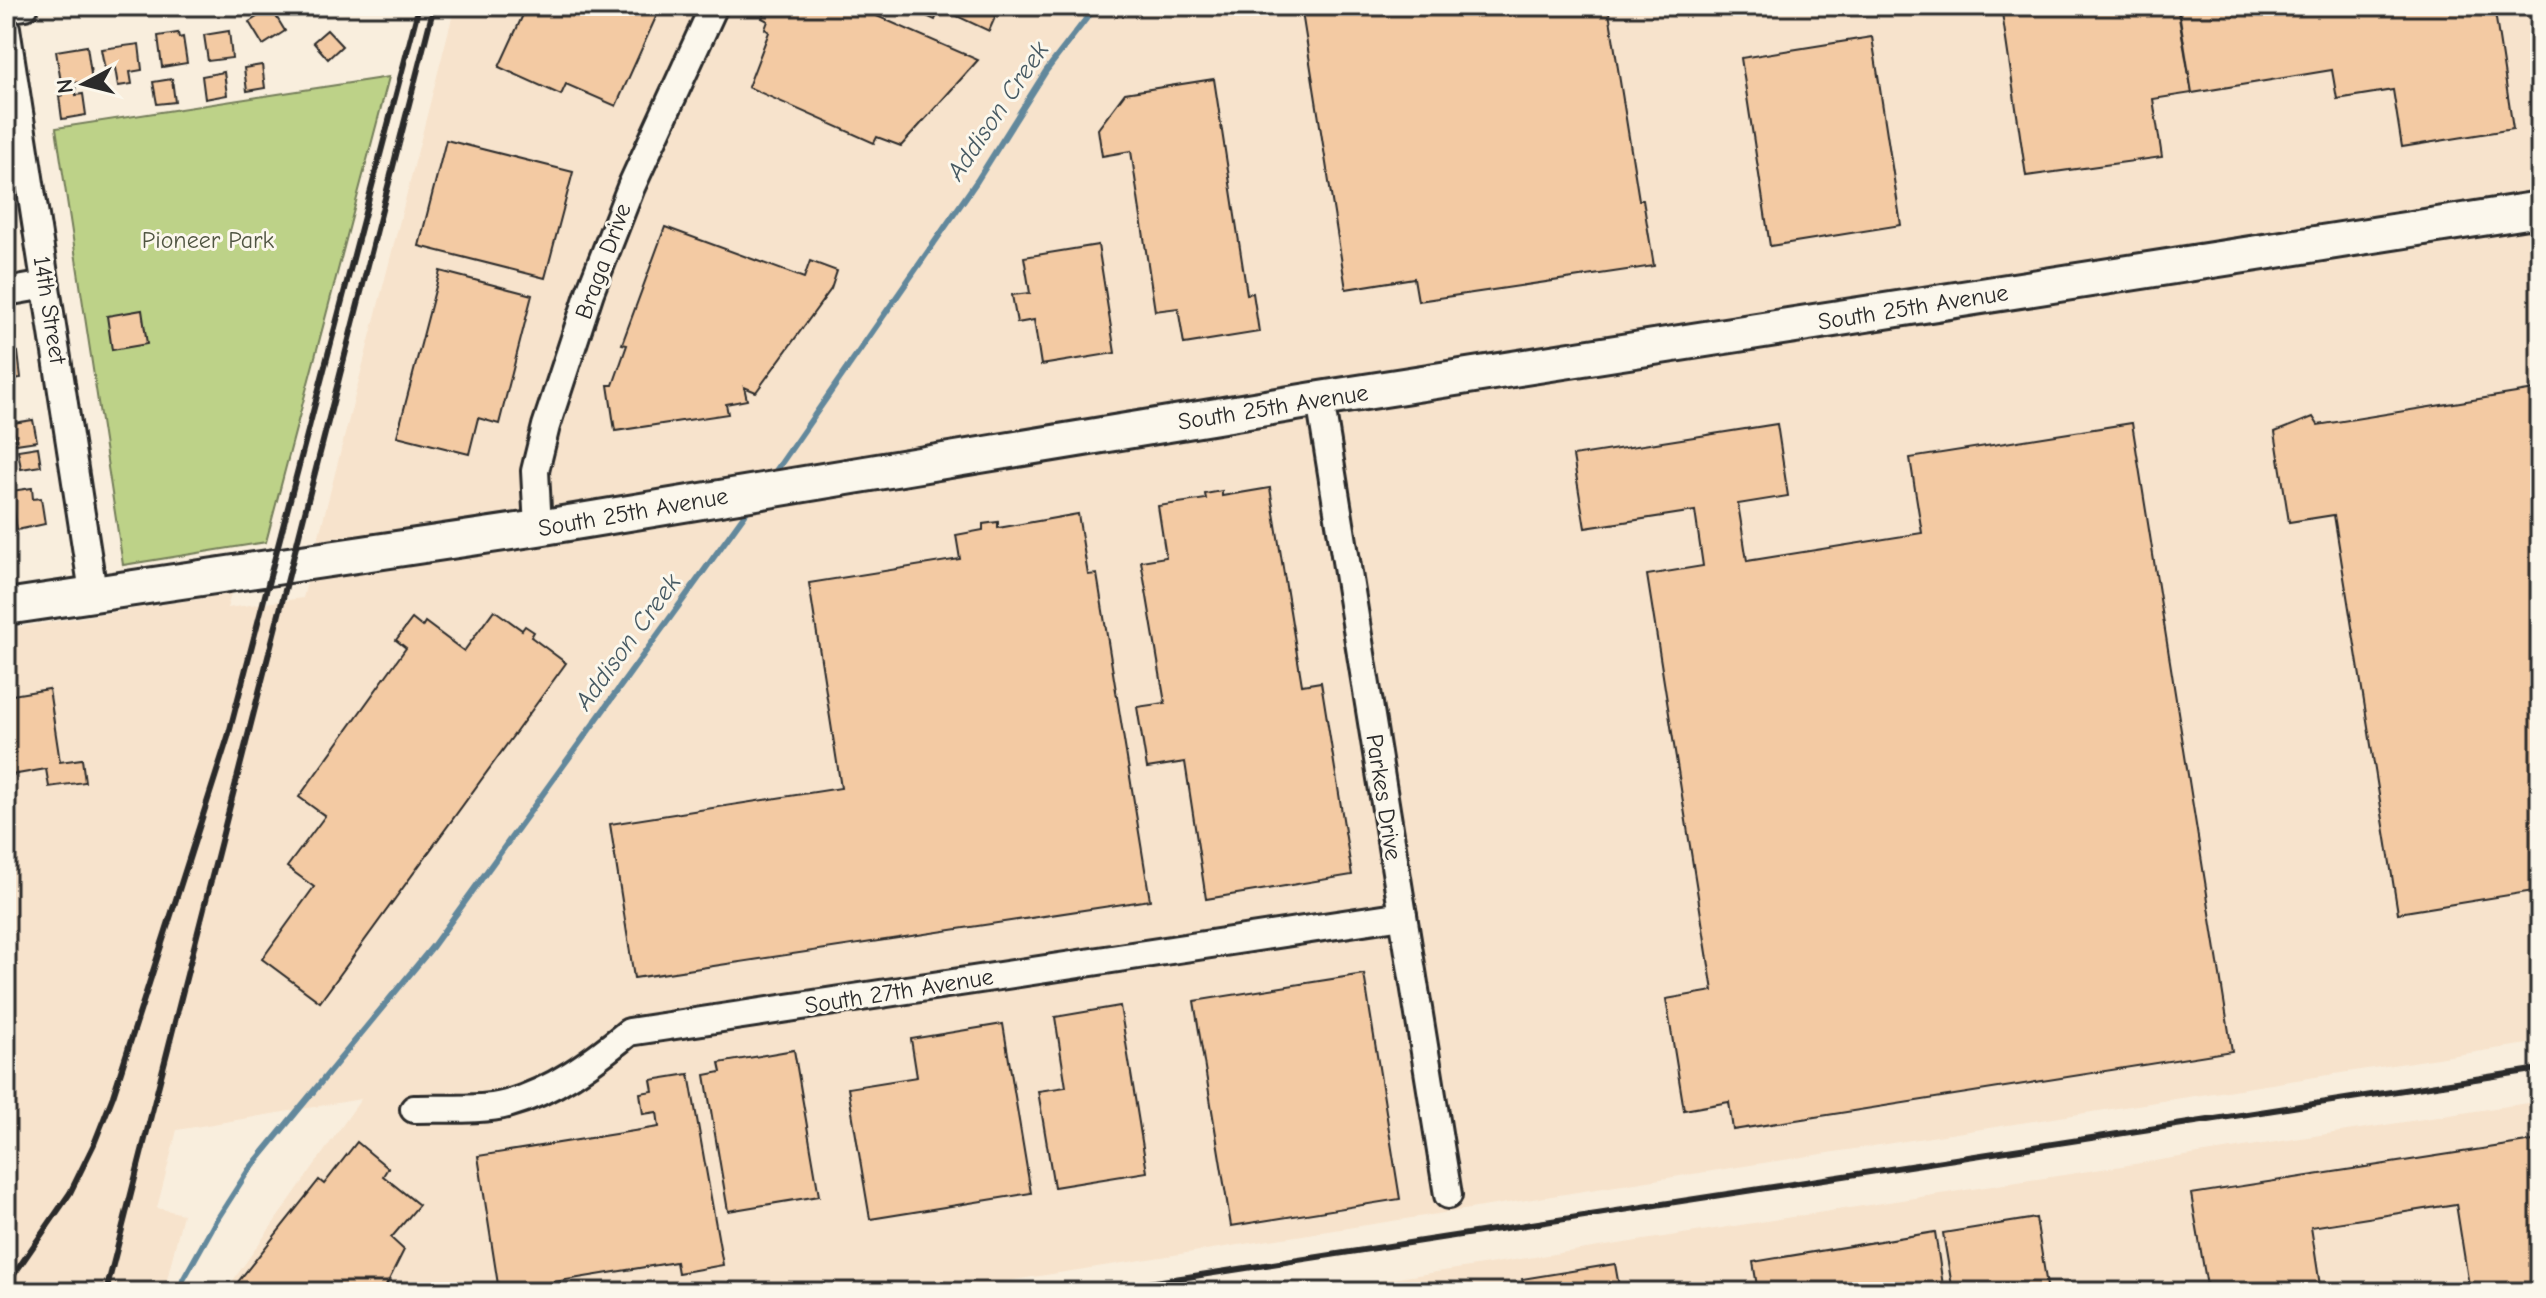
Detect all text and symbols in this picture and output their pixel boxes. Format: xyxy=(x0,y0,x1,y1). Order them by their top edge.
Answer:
water label: Addison Creek xyxy=(940,36,1056,187)
north arrow xyxy=(44,44,124,124)
text: N xyxy=(51,78,79,95)
street label: Braga Drive xyxy=(569,199,637,323)
park label: Pioneer Park xyxy=(142,226,275,254)
street label: 14th Street xyxy=(28,254,73,367)
street label: South 25th Avenue xyxy=(1816,278,2010,336)
street label: South 25th Avenue xyxy=(1176,378,1370,436)
street label: South 25th Avenue xyxy=(536,482,730,542)
water label: Addison Creek xyxy=(568,568,688,717)
street label: Parkes Drive xyxy=(1360,732,1408,862)
street label: South 27th Avenue xyxy=(803,962,995,1020)

